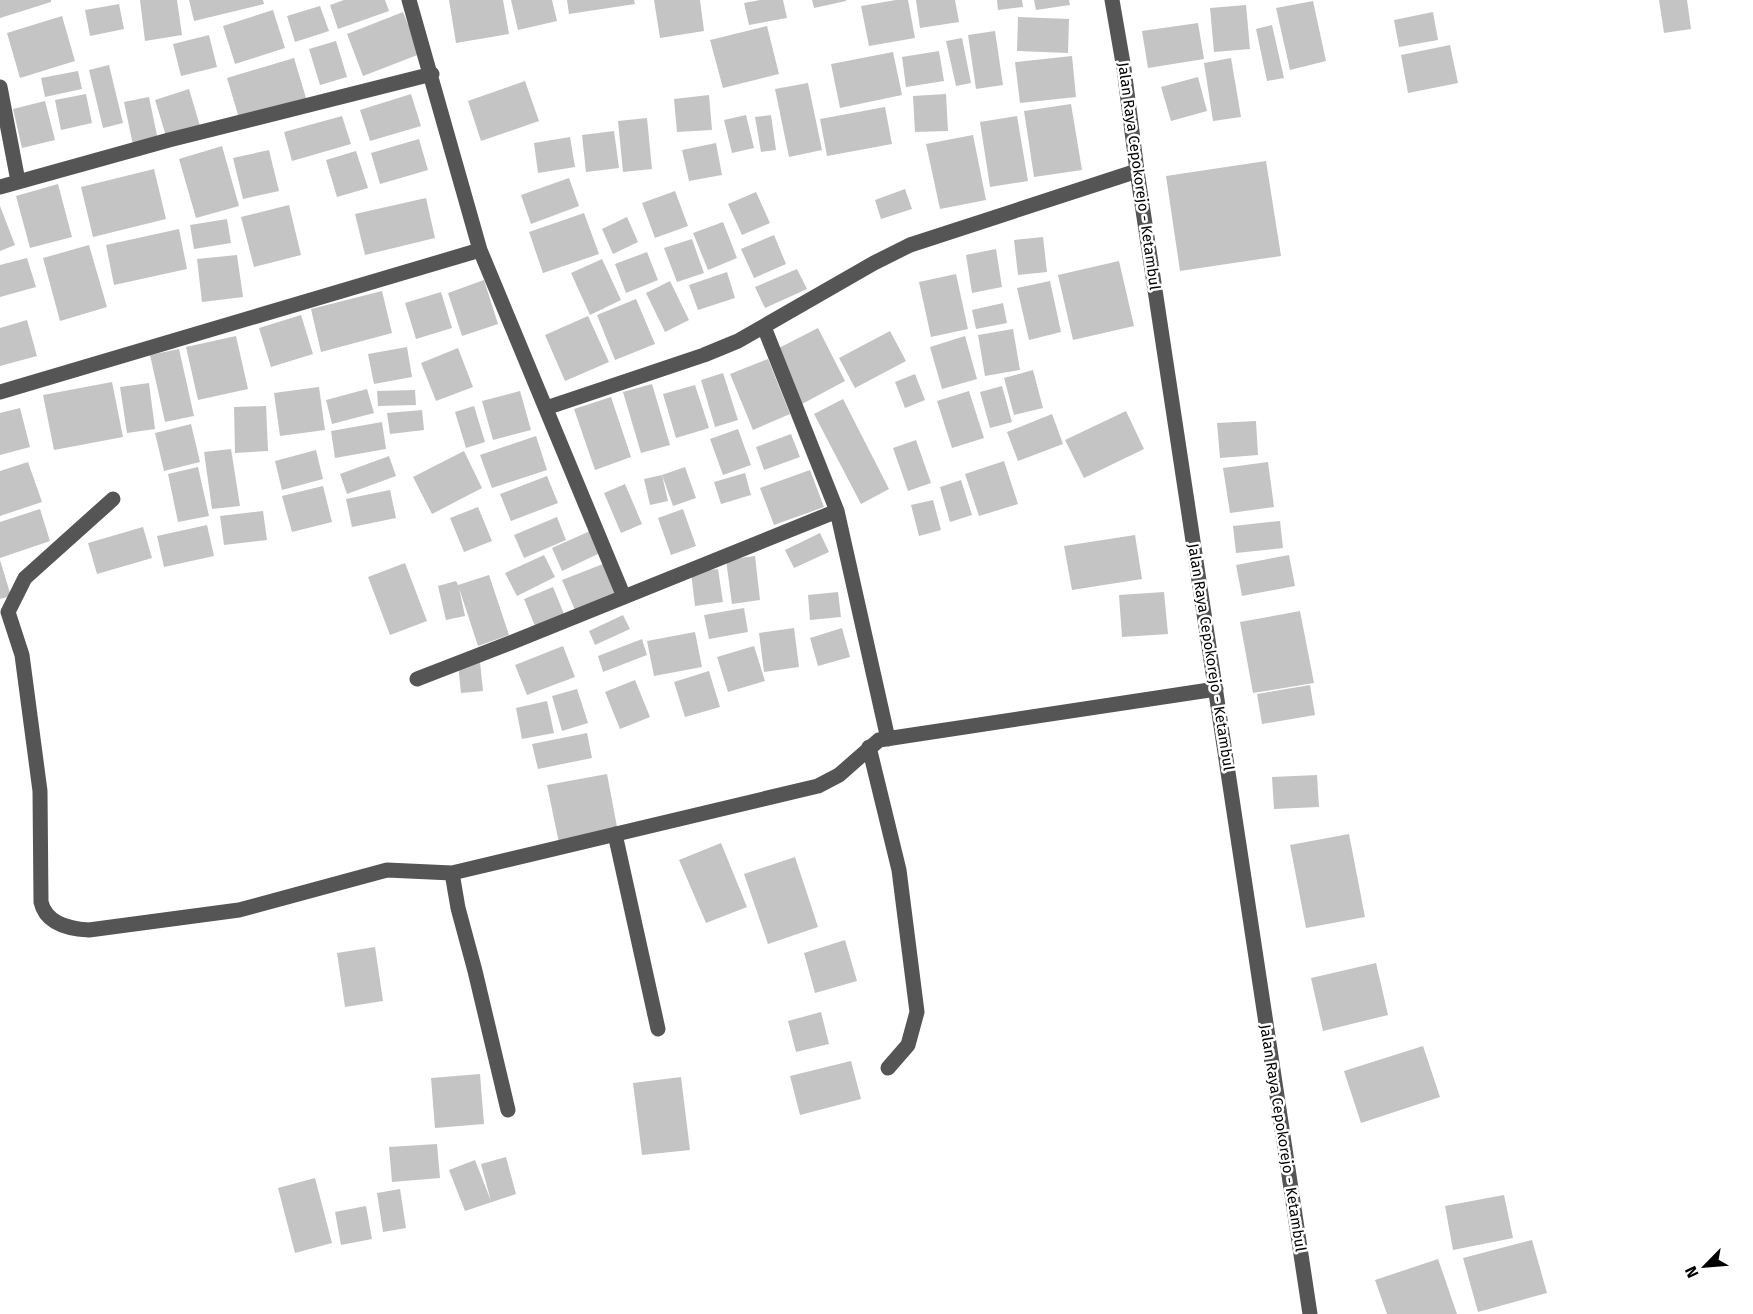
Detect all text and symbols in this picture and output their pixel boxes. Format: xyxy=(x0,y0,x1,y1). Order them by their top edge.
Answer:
street label: Jalan Raya Cepokorejo - Ketambul xyxy=(1114,61,1164,292)
street label: Jalan Raya Cepokorejo - Ketambul xyxy=(1184,542,1238,773)
street label: Jalan Raya Cepokorejo - Ketambul xyxy=(1256,1023,1310,1254)
north arrow xyxy=(1675,1236,1735,1296)
text: N xyxy=(1681,1263,1703,1281)

